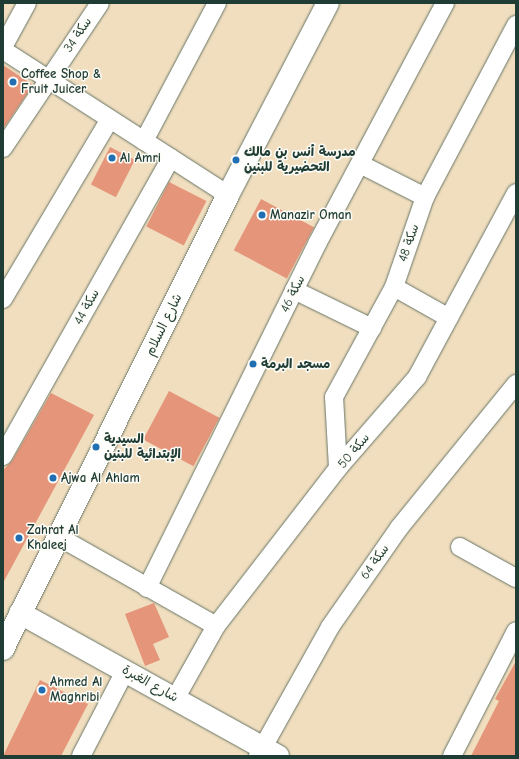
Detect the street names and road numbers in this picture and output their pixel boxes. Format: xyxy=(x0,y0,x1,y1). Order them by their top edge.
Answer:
street label: سكة 34 xyxy=(61,15,95,55)
street label: سكة 48 xyxy=(395,222,423,264)
street label: سكة 46 xyxy=(277,273,309,315)
street label: سكة 44 xyxy=(71,286,103,328)
street label: شارع السلام xyxy=(142,291,186,359)
street label: سكة 50 xyxy=(335,430,373,472)
street label: سكة 64 xyxy=(357,541,393,583)
street label: شارع الغبرة xyxy=(119,662,181,706)

